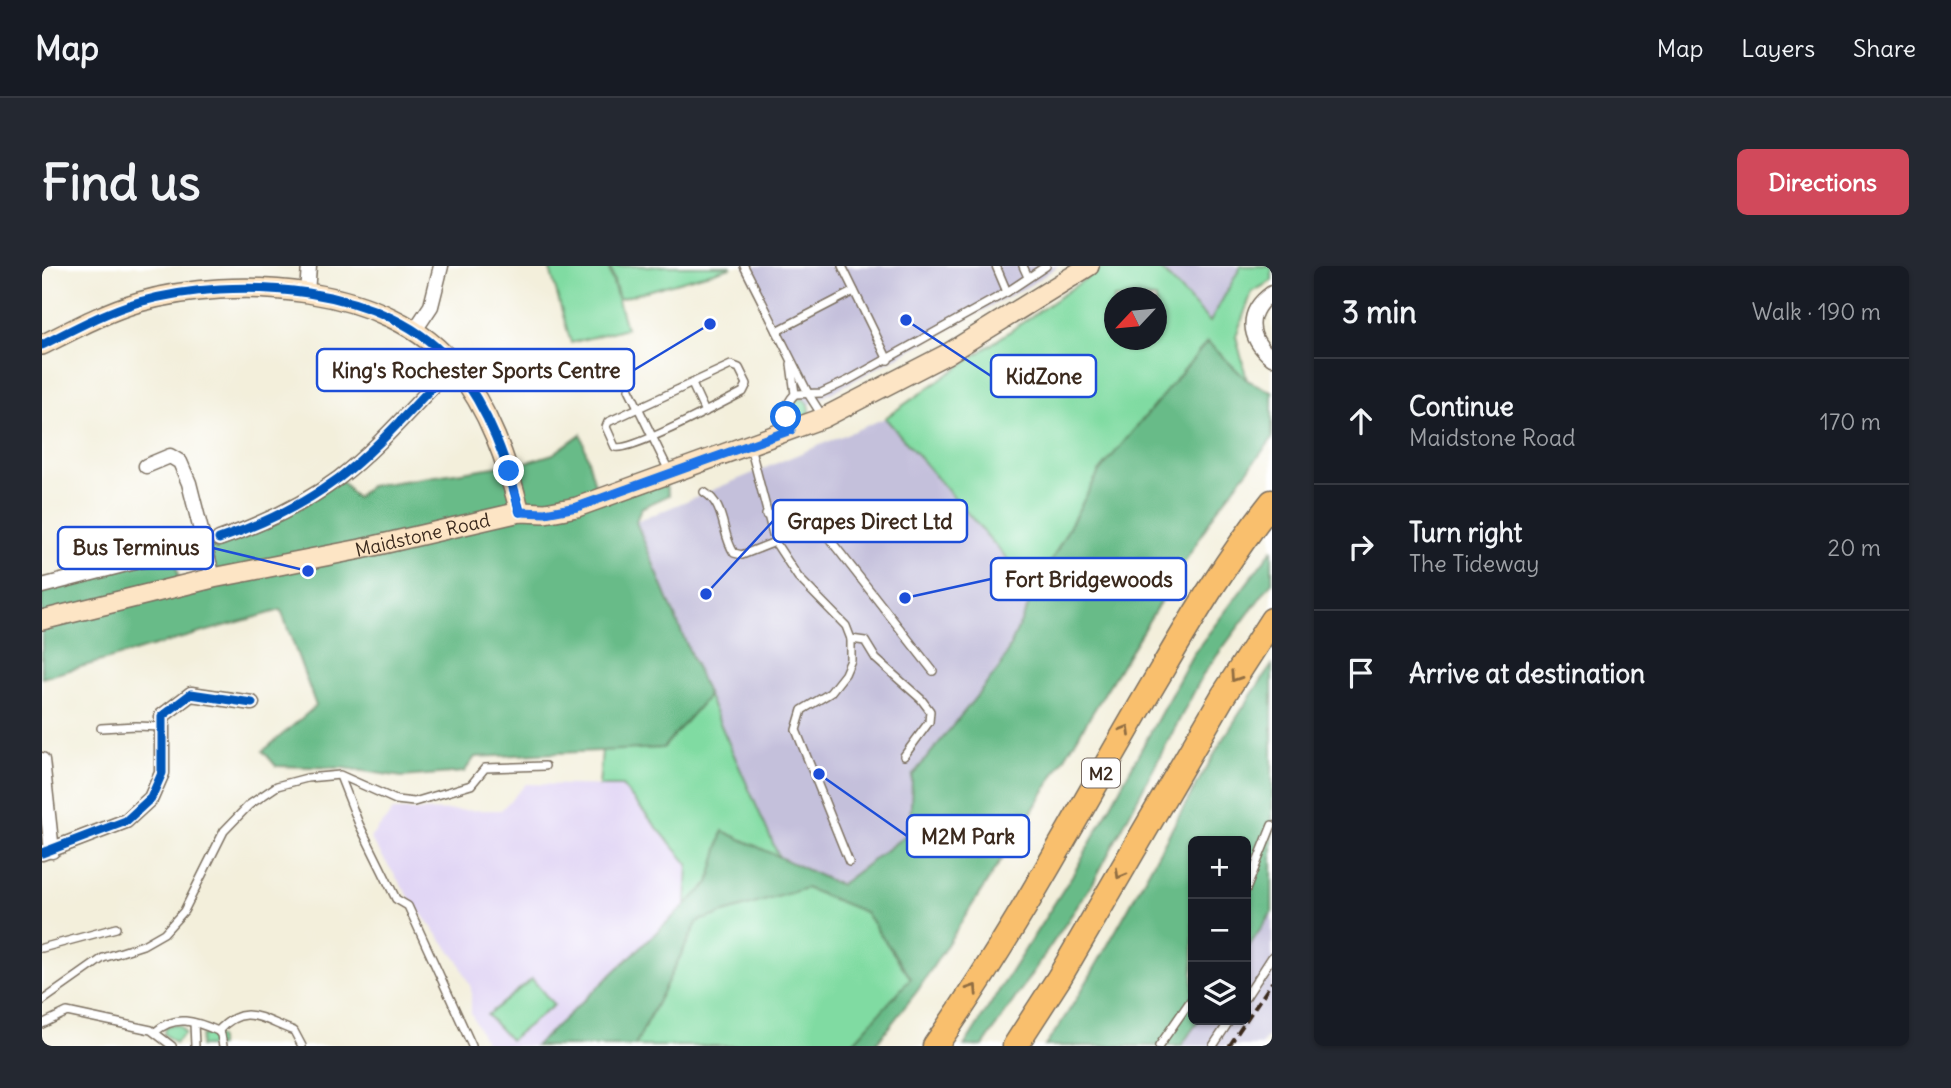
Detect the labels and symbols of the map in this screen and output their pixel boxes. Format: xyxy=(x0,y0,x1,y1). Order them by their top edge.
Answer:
north arrow xyxy=(1104,287,1167,350)
callout: King's Rochester Sports Centre xyxy=(317,349,634,391)
callout: KidZone xyxy=(991,355,1096,397)
text: King's Rochester Sports Centre xyxy=(331,357,621,384)
text: KidZone xyxy=(1006,363,1082,390)
route start xyxy=(770,401,801,432)
route end xyxy=(493,455,524,486)
callout: Grapes Direct Ltd xyxy=(773,500,967,542)
street label: Maidstone Road xyxy=(353,507,492,562)
text: Grapes Direct Ltd xyxy=(787,508,953,535)
callout: Bus Terminus xyxy=(58,527,213,569)
text: Bus Terminus xyxy=(73,534,200,561)
callout: Fort Bridgewoods xyxy=(991,558,1186,600)
text: Fort Bridgewoods xyxy=(1005,566,1173,593)
one-way arrow xyxy=(1230,670,1243,683)
one-way arrow xyxy=(1118,725,1131,738)
road number: M2 xyxy=(1082,758,1120,788)
callout: M2M Park xyxy=(907,815,1029,857)
text: M2M Park xyxy=(921,823,1015,850)
one-way arrow xyxy=(1116,866,1129,879)
one-way arrow xyxy=(965,984,978,997)

